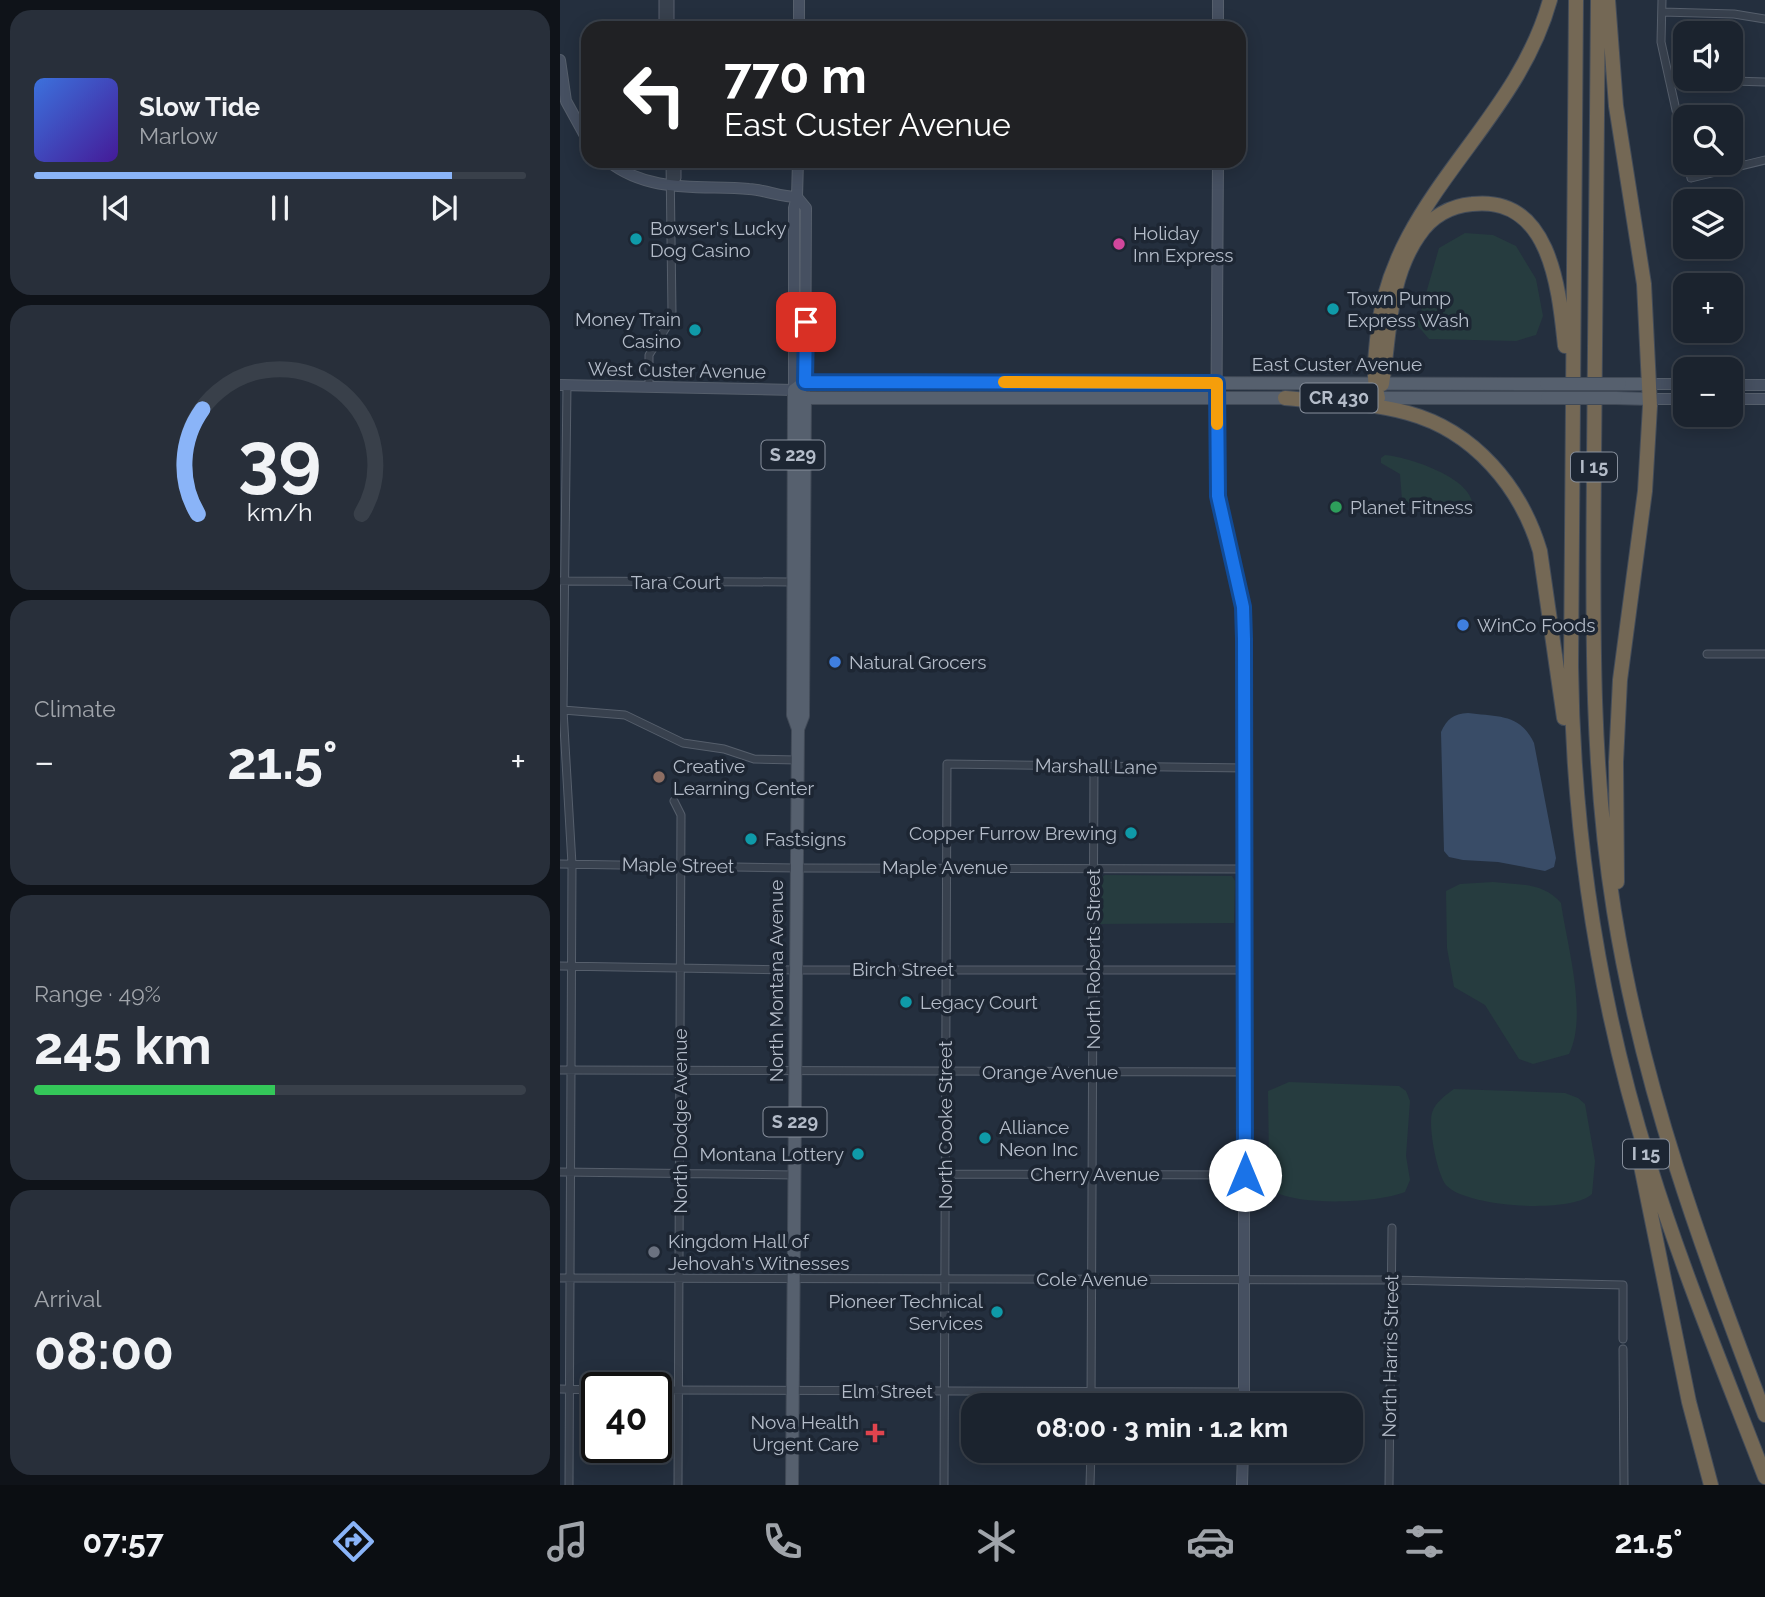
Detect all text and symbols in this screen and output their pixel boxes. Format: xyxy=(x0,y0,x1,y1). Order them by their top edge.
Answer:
map controls xyxy=(1673,21,1743,427)
button: sound xyxy=(1673,21,1743,91)
text: 770 m xyxy=(724,47,867,104)
icon: left xyxy=(609,49,700,140)
text: Slow Tide xyxy=(139,92,260,122)
button: search xyxy=(1673,105,1743,175)
text: East Custer Avenue xyxy=(724,106,1011,143)
text: Marlow xyxy=(139,122,218,149)
icon: previous xyxy=(97,189,135,227)
icon: pause xyxy=(261,189,299,227)
icon: next xyxy=(425,189,463,227)
button: layers xyxy=(1673,189,1743,259)
place label: Bowser's Lucky Dog Casino xyxy=(650,217,787,261)
place label: Holiday Inn Express xyxy=(1133,222,1233,266)
marker: Bowser's Lucky Dog Casino xyxy=(628,231,644,247)
marker: Holiday Inn Express xyxy=(1111,236,1127,252)
button: + xyxy=(1673,273,1743,343)
place label: Town Pump Express Wash xyxy=(1347,287,1469,331)
pin xyxy=(776,292,836,352)
marker: Town Pump Express Wash xyxy=(1325,301,1341,317)
icon: arrive xyxy=(787,303,825,341)
place label: Money Train Casino xyxy=(575,308,681,352)
marker: Money Train Casino xyxy=(687,322,703,338)
street label: East Custer Avenue xyxy=(1252,353,1422,375)
street label: West Custer Avenue xyxy=(588,357,766,383)
button: − xyxy=(1673,357,1743,427)
road number: CR 430 xyxy=(1300,384,1378,412)
text: 39 xyxy=(238,416,322,501)
road number: S 229 xyxy=(762,440,824,470)
road number: I 15 xyxy=(1571,452,1617,481)
text: km/h xyxy=(247,496,313,526)
place label: Planet Fitness xyxy=(1350,496,1473,518)
marker: Planet Fitness xyxy=(1328,499,1344,515)
street label: Tara Court xyxy=(631,571,722,593)
place label: WinCo Foods xyxy=(1477,614,1595,636)
marker: WinCo Foods xyxy=(1455,617,1471,633)
place label: Natural Grocers xyxy=(849,651,987,673)
marker: Natural Grocers xyxy=(827,654,843,670)
text: Climate xyxy=(34,695,116,722)
text: 21.5° xyxy=(227,730,338,791)
text: − xyxy=(34,739,54,784)
text: + xyxy=(510,739,526,784)
street label: Marshall Lane xyxy=(1035,754,1157,778)
place label: Creative Learning Center xyxy=(673,755,814,799)
marker: Creative Learning Center xyxy=(651,769,667,785)
place label: Copper Furrow Brewing xyxy=(909,822,1117,844)
marker: Copper Furrow Brewing xyxy=(1123,825,1139,841)
place label: Fastsigns xyxy=(765,828,846,850)
marker: Fastsigns xyxy=(743,831,759,847)
street label: Maple Street xyxy=(622,853,735,877)
street label: Maple Avenue xyxy=(882,856,1008,878)
street label: North Roberts Street xyxy=(1082,868,1104,1049)
street label: North Montana Avenue xyxy=(765,880,787,1082)
street label: Birch Street xyxy=(852,958,955,980)
text: Range · 49% xyxy=(34,980,161,1007)
place label: Legacy Court xyxy=(920,991,1038,1013)
marker: Legacy Court xyxy=(898,994,914,1010)
text: 245 km xyxy=(34,1015,212,1076)
street label: North Dodge Avenue xyxy=(669,1028,691,1214)
street label: North Cooke Street xyxy=(934,1040,956,1209)
street label: Orange Avenue xyxy=(982,1061,1118,1083)
road number: S 229 xyxy=(764,1107,826,1136)
place label: Alliance Neon Inc xyxy=(999,1116,1078,1160)
marker: Alliance Neon Inc xyxy=(977,1130,993,1146)
position arrow xyxy=(1208,1138,1282,1212)
road number: I 15 xyxy=(1623,1140,1669,1168)
place label: Montana Lottery xyxy=(700,1143,844,1165)
marker: Montana Lottery xyxy=(850,1146,866,1162)
street label: Cherry Avenue xyxy=(1030,1163,1160,1185)
place label: Kingdom Hall of Jehovah's Witnesses xyxy=(668,1230,849,1274)
marker: Kingdom Hall of Jehovah's Witnesses xyxy=(646,1244,662,1260)
street label: Cole Avenue xyxy=(1036,1268,1148,1290)
street label: North Harris Street xyxy=(1378,1274,1402,1438)
text: Arrival xyxy=(34,1285,101,1312)
place label: Pioneer Technical Services xyxy=(829,1290,984,1334)
marker: Pioneer Technical Services xyxy=(989,1304,1005,1320)
text: 08:00 xyxy=(34,1320,174,1381)
speed limit sign: 40 xyxy=(581,1372,672,1463)
street label: Elm Street xyxy=(841,1380,933,1402)
place label: Nova Health Urgent Care xyxy=(750,1411,859,1455)
text: 08:00 · 3 min · 1.2 km xyxy=(1036,1413,1288,1443)
marker: Nova Health Urgent Care xyxy=(865,1423,885,1443)
icon: directions xyxy=(329,1517,378,1566)
icon: music xyxy=(543,1517,592,1566)
icon: phone xyxy=(758,1517,807,1566)
icon: climate xyxy=(972,1517,1021,1566)
icon: car xyxy=(1186,1517,1235,1566)
icon: filters xyxy=(1400,1517,1449,1566)
text: 07:57 xyxy=(83,1523,164,1560)
text: 21.5° xyxy=(1614,1523,1682,1560)

